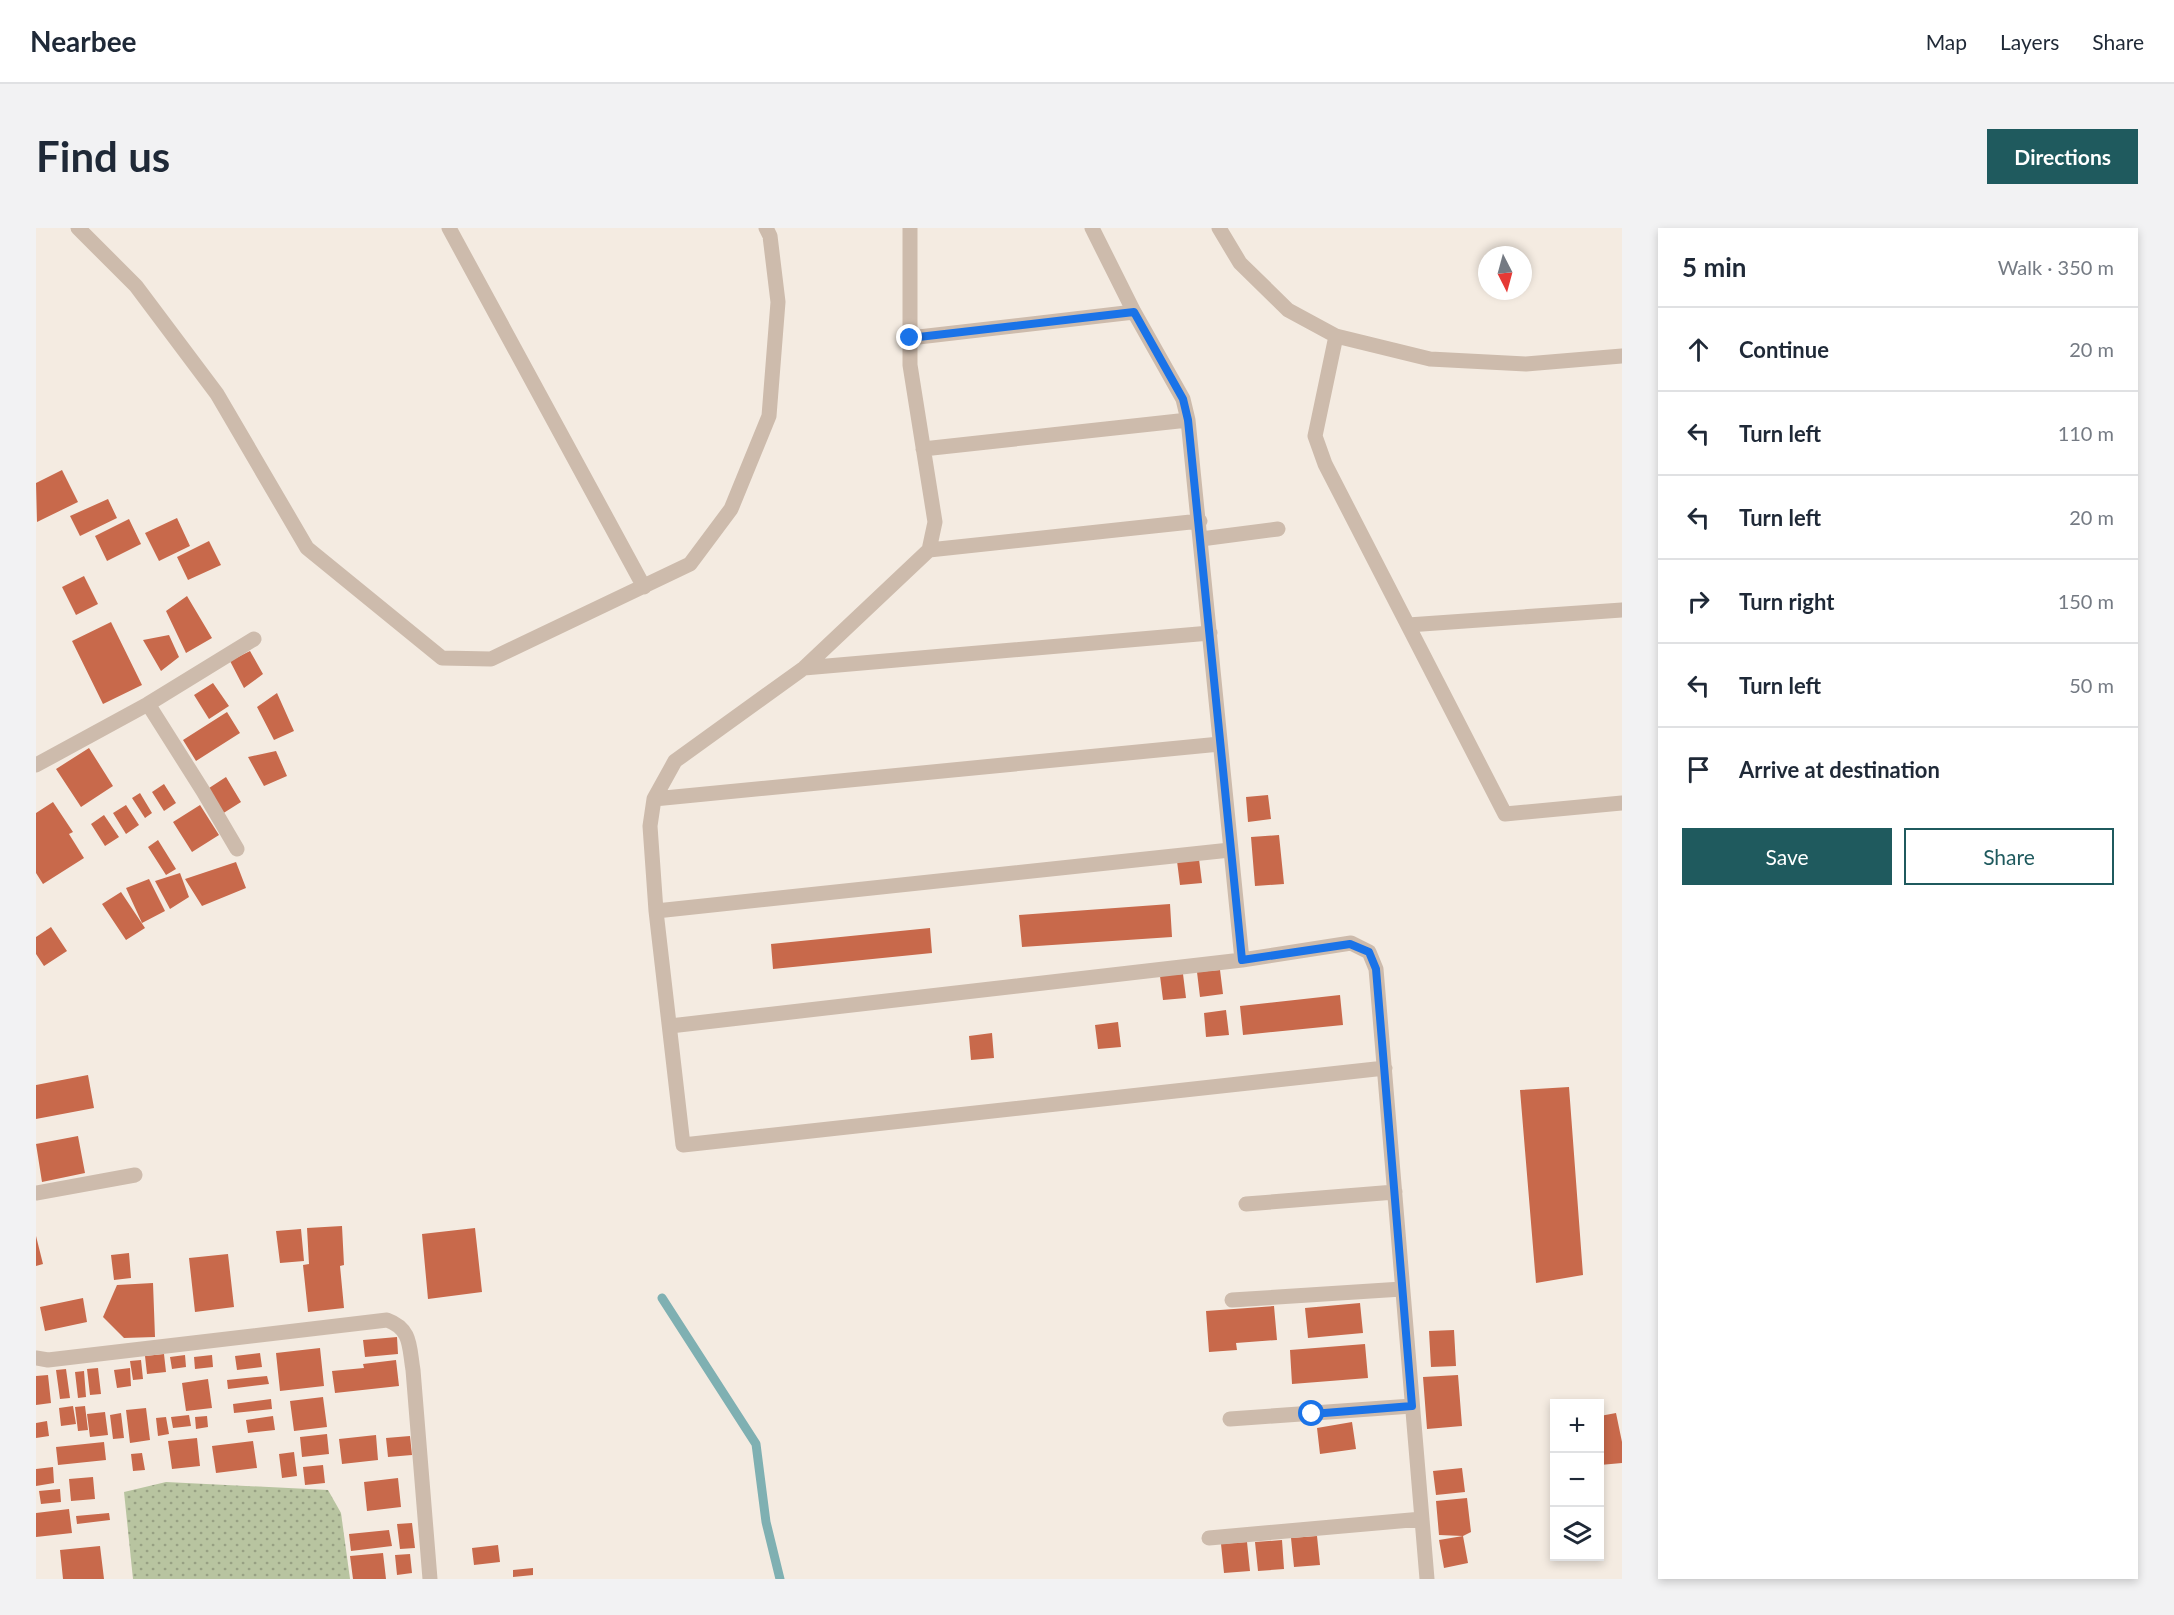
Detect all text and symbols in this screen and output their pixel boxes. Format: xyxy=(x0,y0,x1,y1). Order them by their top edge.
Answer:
text: Nearbee xyxy=(30,24,137,58)
text: Map xyxy=(1926,29,1967,54)
text: Layers xyxy=(2000,29,2059,54)
text: Share xyxy=(2092,29,2144,54)
button: Directions xyxy=(1987,129,2138,184)
text: Find us xyxy=(36,131,170,181)
north arrow xyxy=(1478,246,1532,300)
text: 5 min xyxy=(1682,251,1746,283)
text: Walk · 350 m xyxy=(1998,255,2114,279)
route end xyxy=(896,324,922,350)
icon: ahead xyxy=(1682,333,1715,366)
text: Continue xyxy=(1739,336,1829,363)
text: 20 m xyxy=(2069,337,2114,361)
icon: left xyxy=(1682,417,1715,450)
text: Turn left xyxy=(1739,420,1821,447)
text: 110 m xyxy=(2058,421,2114,445)
icon: left xyxy=(1682,501,1715,534)
text: Turn left xyxy=(1739,504,1821,531)
text: 20 m xyxy=(2069,505,2114,529)
icon: right xyxy=(1682,585,1715,618)
text: Turn right xyxy=(1739,588,1834,615)
text: 150 m xyxy=(2058,589,2114,613)
icon: left xyxy=(1682,669,1715,702)
text: Turn left xyxy=(1739,672,1821,699)
text: 50 m xyxy=(2069,673,2114,697)
icon: arrive xyxy=(1682,753,1715,786)
text: Arrive at destination xyxy=(1739,756,1940,783)
button: Save xyxy=(1682,828,1892,885)
button: Share xyxy=(1904,828,2114,885)
map controls xyxy=(1550,1399,1604,1561)
button: + xyxy=(1550,1399,1604,1453)
route start xyxy=(1298,1400,1324,1426)
button: − xyxy=(1550,1453,1604,1507)
button: layers xyxy=(1550,1507,1604,1561)

